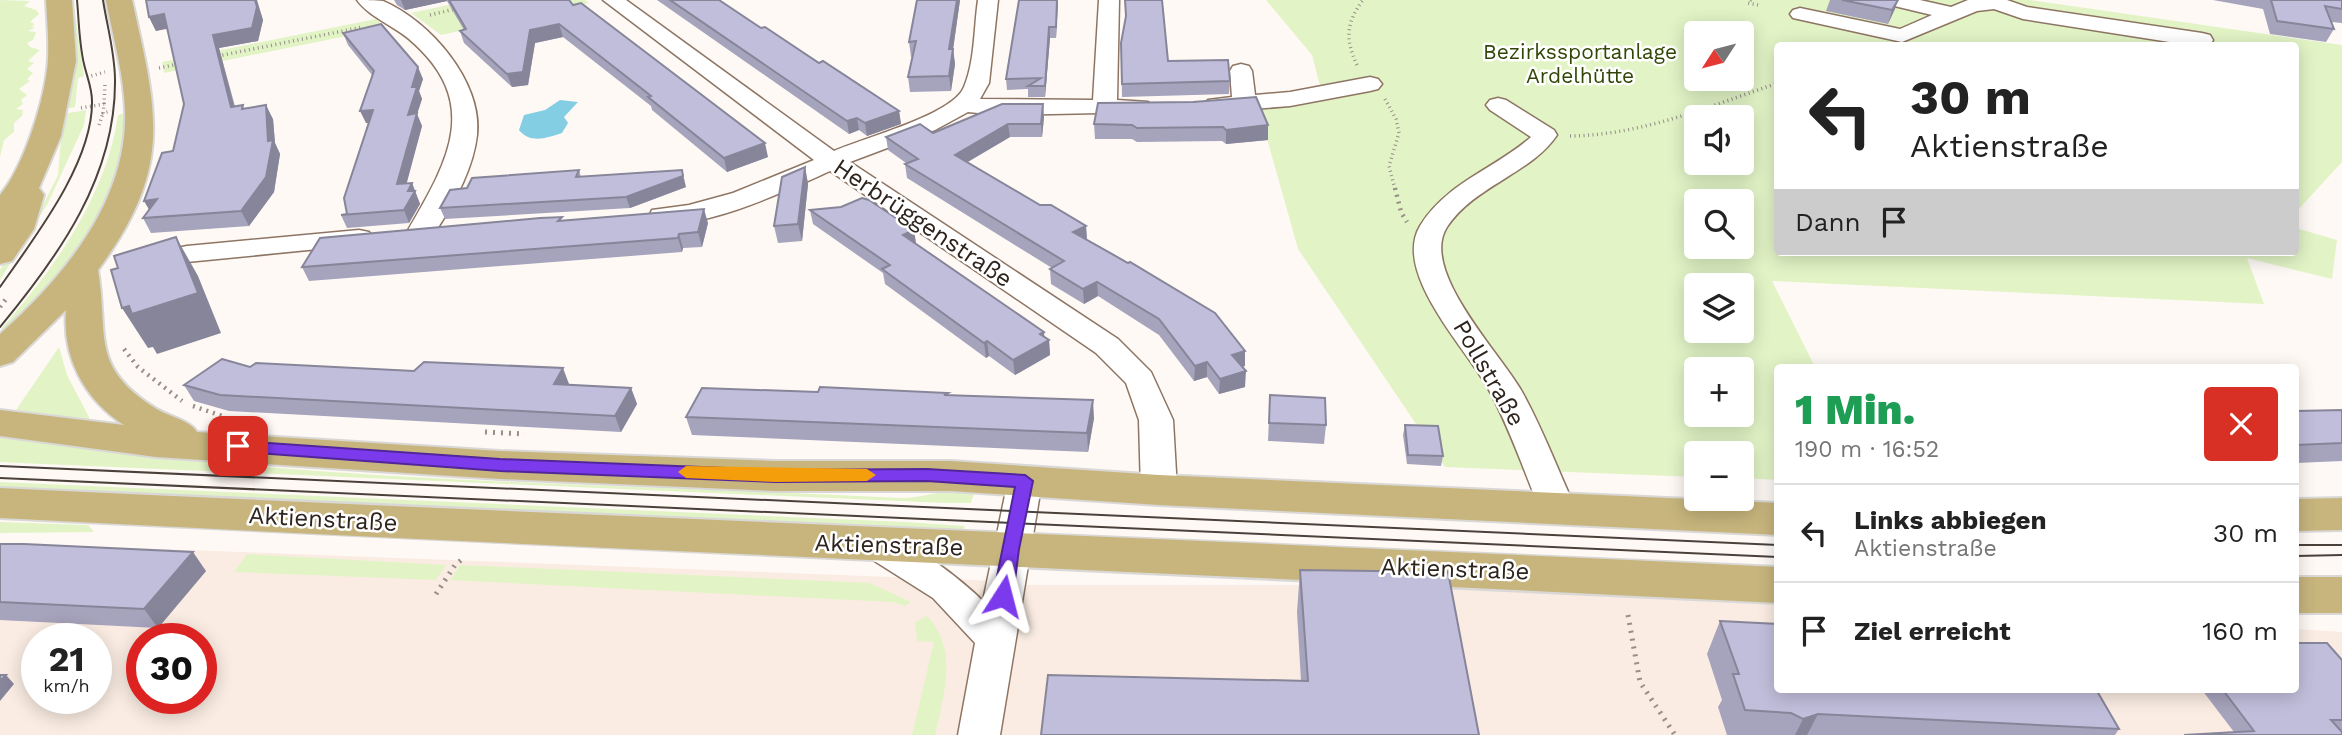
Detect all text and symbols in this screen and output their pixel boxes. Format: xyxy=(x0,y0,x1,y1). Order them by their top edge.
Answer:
north arrow xyxy=(1684,21,1754,91)
map controls xyxy=(1684,21,1754,511)
park label: Bezirkssportanlage Ardelhütte xyxy=(1483,39,1677,88)
text: 30 m xyxy=(1910,68,2031,126)
icon: left xyxy=(1795,70,1886,161)
button: sound xyxy=(1684,105,1754,175)
text: Aktienstraße xyxy=(1910,127,2109,165)
street label: Herbrüggenstraße xyxy=(828,153,1018,293)
button: search xyxy=(1684,189,1754,259)
icon: arrive xyxy=(1875,203,1913,241)
text: Dann xyxy=(1795,207,1861,237)
button: layers xyxy=(1684,273,1754,343)
street label: Pollstraße xyxy=(1447,315,1531,431)
button: + xyxy=(1684,357,1754,427)
text: 1 Min. xyxy=(1795,385,1915,434)
button: close xyxy=(2204,387,2278,461)
pin xyxy=(208,416,268,476)
icon: arrive xyxy=(219,427,257,465)
text: 190 m · 16:52 xyxy=(1795,436,1939,463)
button: − xyxy=(1684,441,1754,511)
street label: Aktienstraße xyxy=(248,501,398,537)
text: Links abbiegen xyxy=(1854,505,2047,535)
icon: left xyxy=(1795,514,1833,552)
text: 30 m xyxy=(2213,518,2278,548)
street label: Aktienstraße xyxy=(814,528,964,562)
text: Aktienstraße xyxy=(1854,535,1997,562)
street label: Aktienstraße xyxy=(1380,552,1530,586)
position arrow xyxy=(966,559,1040,633)
icon: arrive xyxy=(1795,612,1833,650)
text: Ziel erreicht xyxy=(1854,616,2011,646)
text: 160 m xyxy=(2202,616,2278,646)
speed limit sign: 30 xyxy=(126,623,217,714)
text: 21 xyxy=(49,638,84,680)
text: km/h xyxy=(43,675,90,696)

